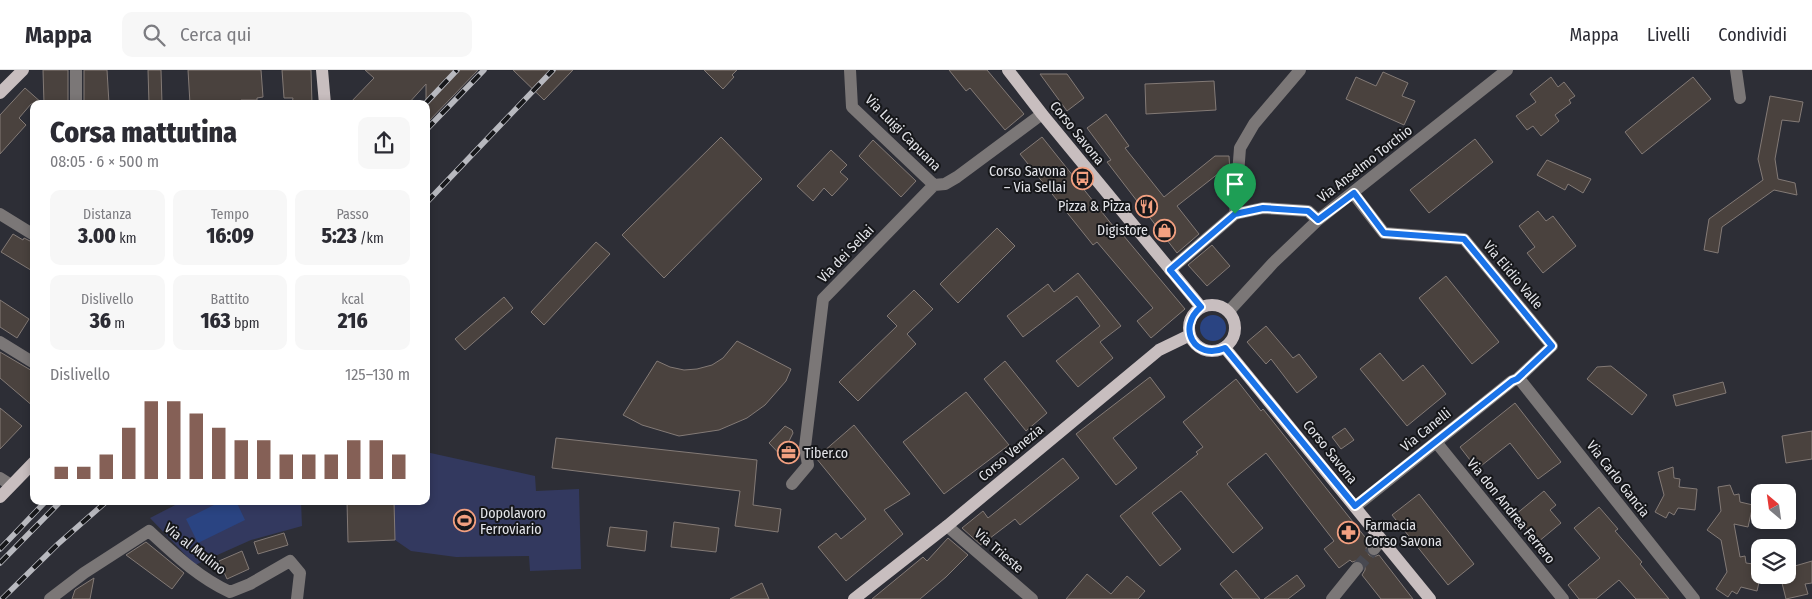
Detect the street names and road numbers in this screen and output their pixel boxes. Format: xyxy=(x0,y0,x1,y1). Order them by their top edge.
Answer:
street label: Via Luigi Capuana xyxy=(861,91,945,175)
street label: Corso Savona xyxy=(1046,98,1108,168)
street label: Via Anselmo Torchio xyxy=(1314,122,1416,206)
street label: Via dei Sellai xyxy=(814,222,878,286)
street label: Via Elidio Valle xyxy=(1480,237,1546,313)
street label: Via Canelli xyxy=(1397,405,1455,455)
street label: Corso Savona xyxy=(1299,417,1361,487)
street label: Corso Venezia xyxy=(975,421,1047,485)
street label: Via Carlo Gancia xyxy=(1583,437,1653,521)
street label: Via don Andrea Ferrero xyxy=(1463,455,1559,567)
street label: Via al Mulino xyxy=(161,520,229,578)
street label: Via Trieste xyxy=(971,525,1027,577)

